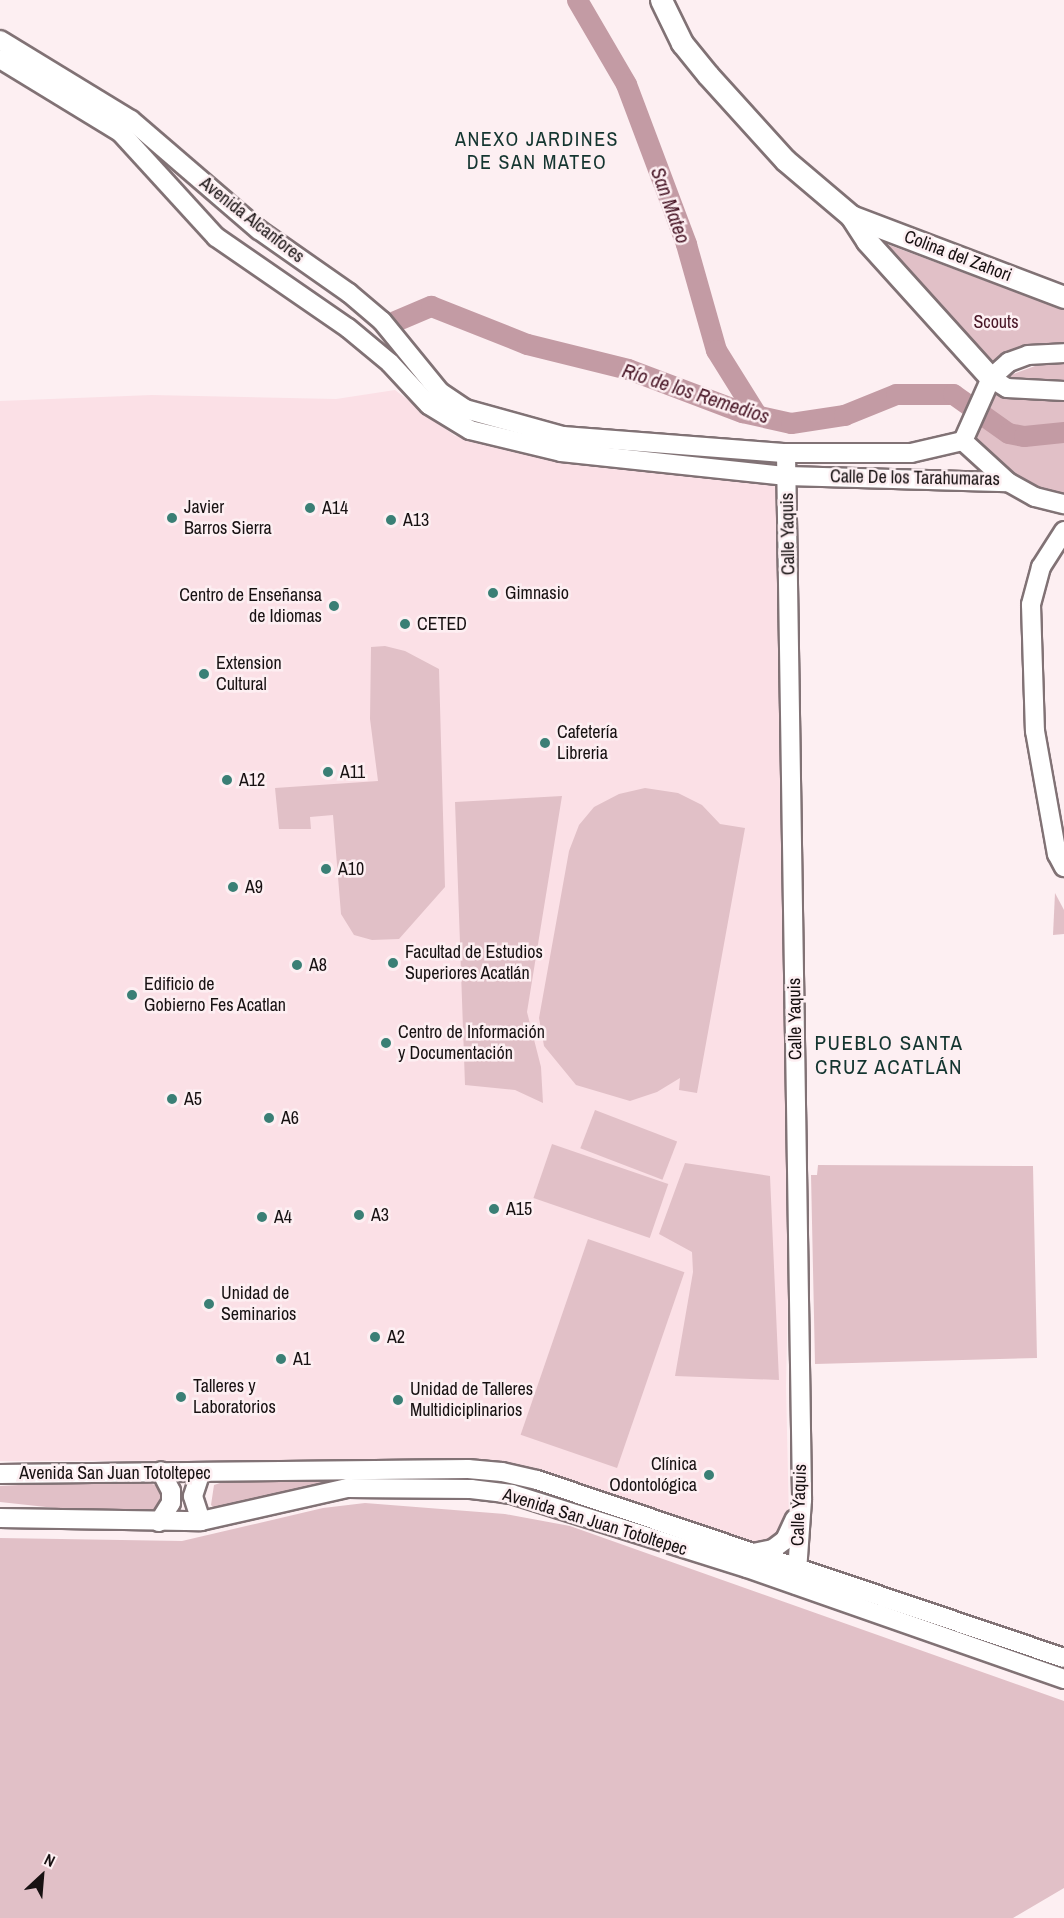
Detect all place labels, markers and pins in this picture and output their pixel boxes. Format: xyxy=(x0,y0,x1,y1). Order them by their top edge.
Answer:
place label: Javier Barros Sierra xyxy=(184,497,272,540)
place label: A14 xyxy=(322,497,348,519)
marker: A14 xyxy=(303,501,317,515)
place label: A13 xyxy=(403,509,429,531)
marker: Javier Barros Sierra xyxy=(165,511,179,525)
marker: A13 xyxy=(384,513,398,527)
place label: Gimnasio xyxy=(505,582,569,604)
place label: Centro de Enseñansa de Idiomas xyxy=(179,585,322,628)
marker: Gimnasio xyxy=(486,586,500,600)
marker: Centro de Enseñansa de Idiomas xyxy=(327,599,341,613)
place label: CETED xyxy=(417,613,467,635)
marker: CETED xyxy=(398,617,412,631)
place label: Extension Cultural xyxy=(216,653,282,696)
marker: Extension Cultural xyxy=(197,667,211,681)
place label: Cafetería Libreria xyxy=(557,722,618,764)
marker: Cafetería Libreria xyxy=(538,736,552,750)
place label: A11 xyxy=(340,761,365,783)
marker: A11 xyxy=(321,765,335,779)
place label: A12 xyxy=(239,769,265,791)
marker: A12 xyxy=(220,773,234,787)
place label: A10 xyxy=(338,858,364,880)
marker: A10 xyxy=(319,862,333,876)
place label: A9 xyxy=(245,876,263,898)
marker: A9 xyxy=(226,880,240,894)
place label: Facultad de Estudios Superiores Acatlán xyxy=(405,942,543,984)
place label: A8 xyxy=(309,954,327,976)
marker: Facultad de Estudios Superiores Acatlán xyxy=(386,956,400,970)
marker: A8 xyxy=(290,958,304,972)
place label: Edificio de Gobierno Fes Acatlan xyxy=(144,974,287,1016)
marker: Edificio de Gobierno Fes Acatlan xyxy=(125,988,139,1002)
place label: Centro de Información y Documentación xyxy=(398,1022,545,1064)
marker: Centro de Información y Documentación xyxy=(379,1036,393,1050)
place label: A5 xyxy=(184,1088,202,1110)
marker: A5 xyxy=(165,1092,179,1106)
place label: A6 xyxy=(281,1107,299,1129)
marker: A6 xyxy=(262,1111,276,1125)
place label: A15 xyxy=(506,1198,532,1220)
marker: A15 xyxy=(487,1202,501,1216)
place label: A3 xyxy=(371,1204,389,1226)
place label: A4 xyxy=(274,1206,292,1228)
marker: A3 xyxy=(352,1208,366,1222)
marker: A4 xyxy=(255,1210,269,1224)
place label: Unidad de Seminarios xyxy=(221,1283,296,1326)
marker: Unidad de Seminarios xyxy=(202,1297,216,1311)
place label: A2 xyxy=(387,1326,405,1348)
marker: A2 xyxy=(368,1330,382,1344)
place label: A1 xyxy=(293,1348,311,1370)
marker: A1 xyxy=(274,1352,288,1366)
place label: Talleres y Laboratorios xyxy=(193,1376,276,1418)
place label: Unidad de Talleres Multidiciplinarios xyxy=(410,1379,533,1422)
marker: Talleres y Laboratorios xyxy=(174,1390,188,1404)
marker: Unidad de Talleres Multidiciplinarios xyxy=(391,1393,405,1407)
place label: Clínica Odontológica xyxy=(609,1454,697,1496)
marker: Clínica Odontológica xyxy=(702,1468,716,1482)

